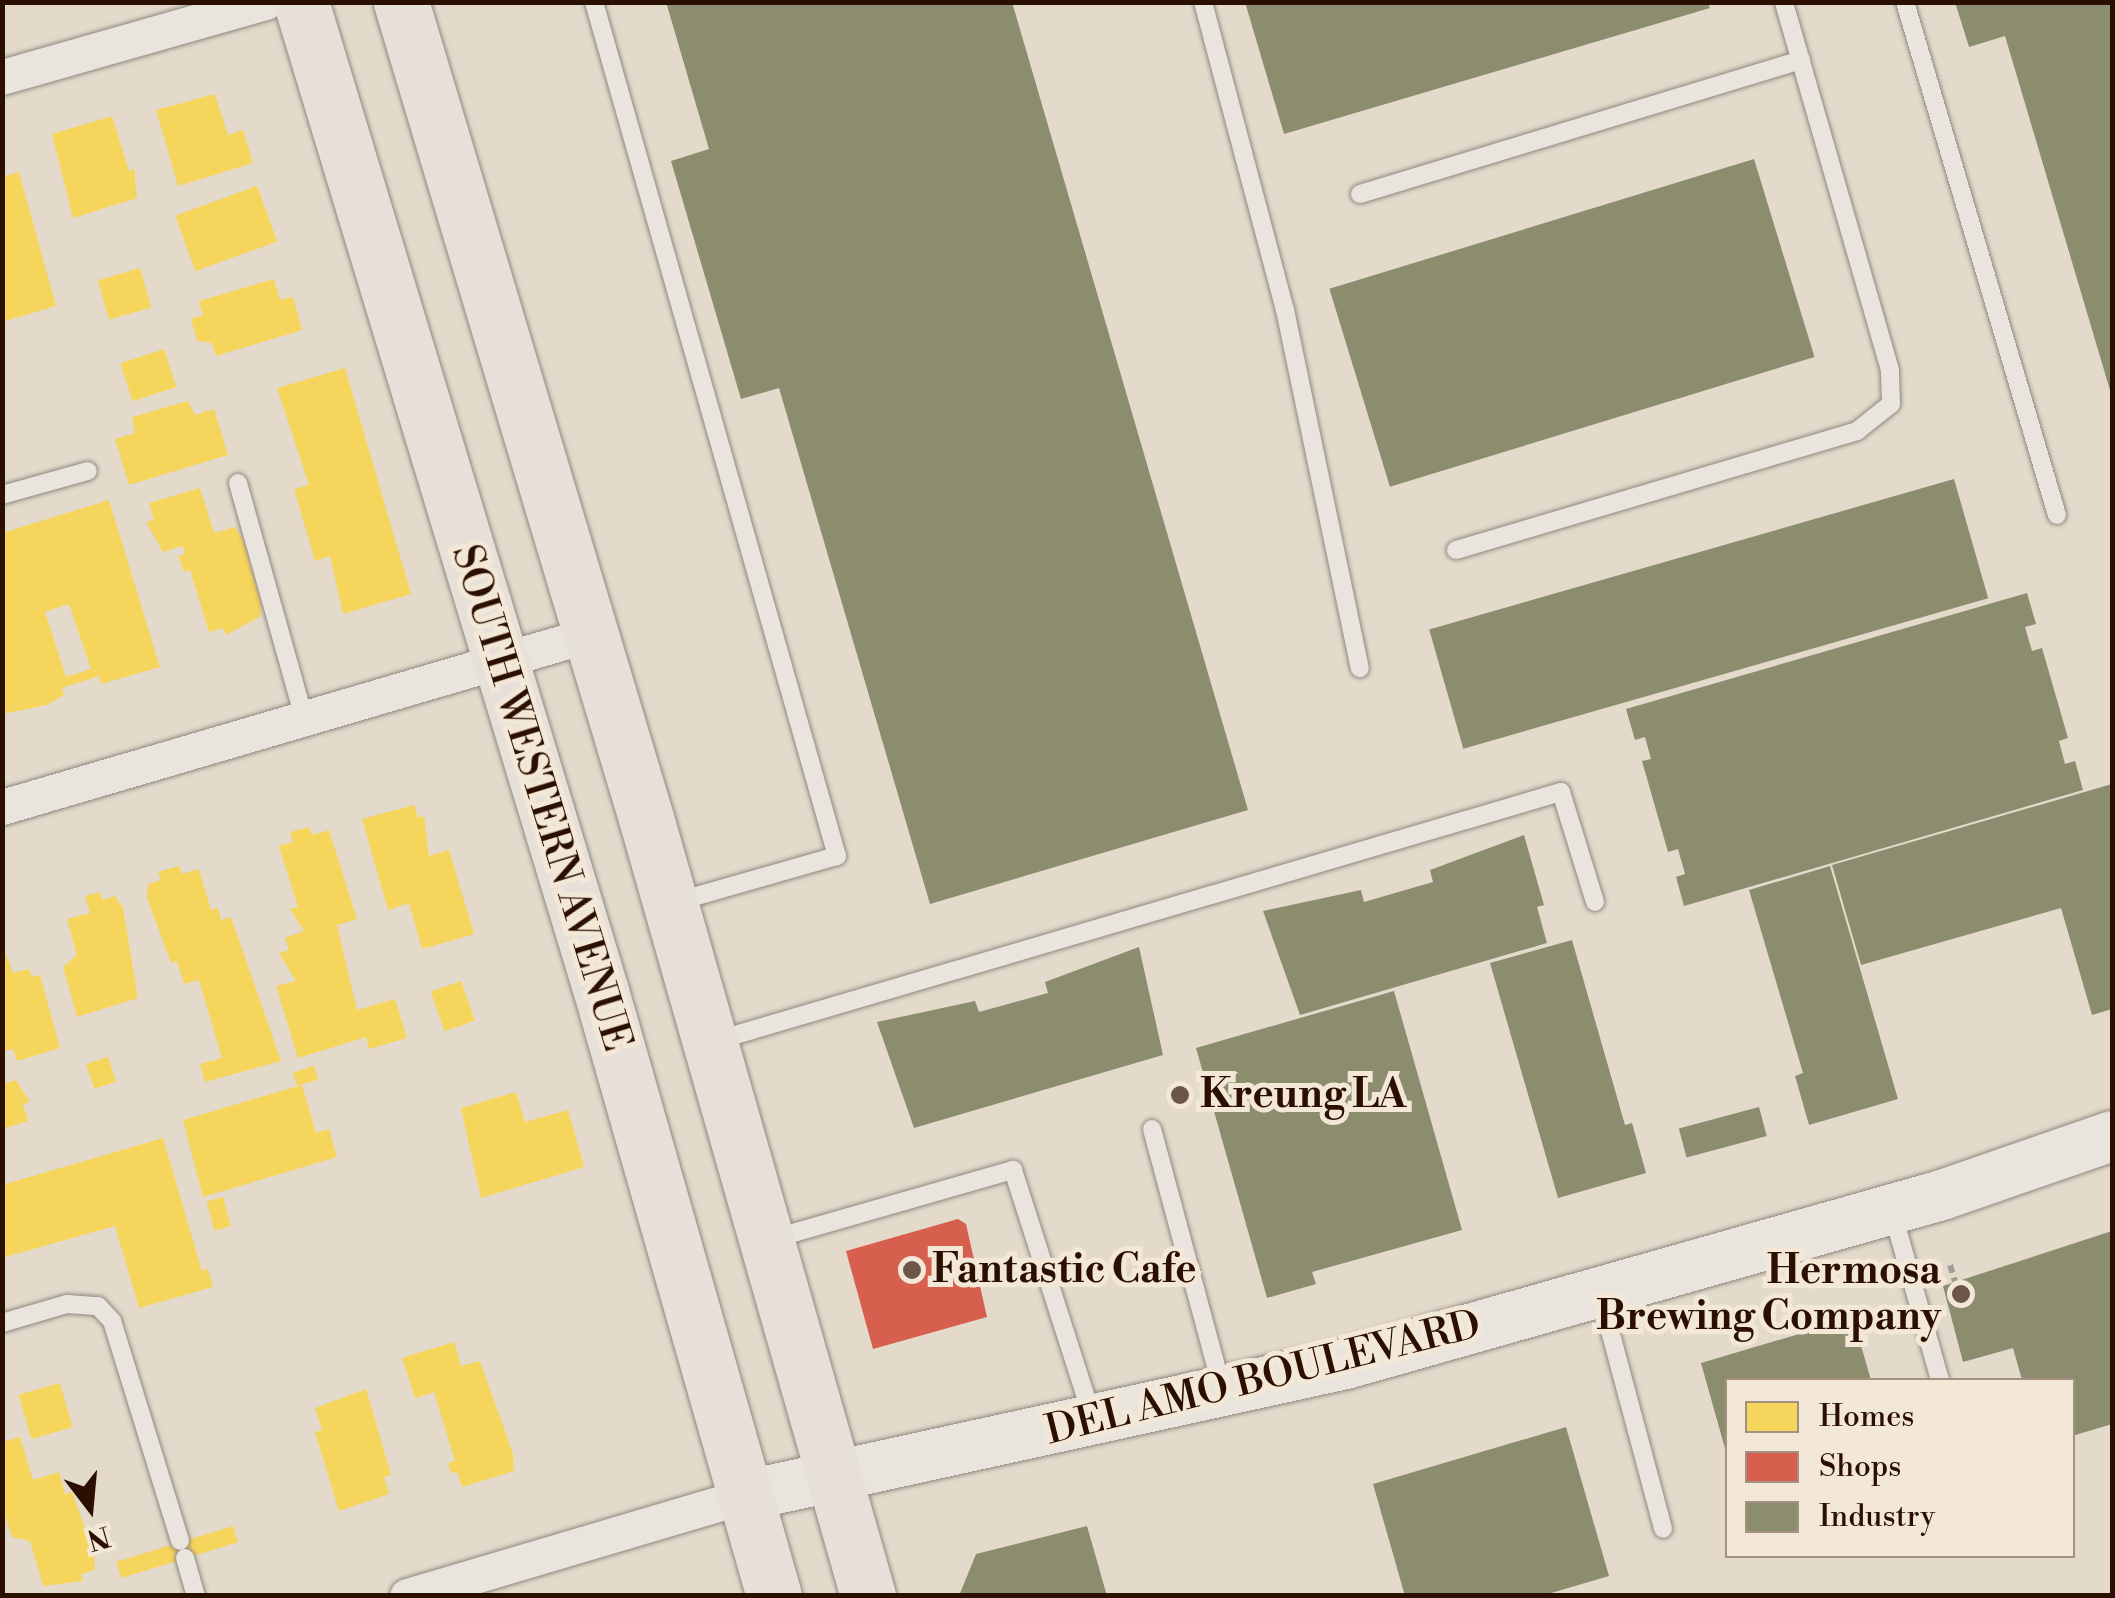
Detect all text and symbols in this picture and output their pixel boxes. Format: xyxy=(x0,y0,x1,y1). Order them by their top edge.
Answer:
street label: SOUTH WESTERN AVENUE xyxy=(441,539,641,1057)
place label: Kreung LA xyxy=(1200,1071,1406,1119)
marker: Kreung LA xyxy=(1169,1084,1191,1106)
place label: Fantastic Cafe xyxy=(932,1246,1197,1294)
place label: Hermosa Brewing Company xyxy=(1596,1247,1941,1341)
marker: Fantastic Cafe xyxy=(901,1259,923,1281)
marker: Hermosa Brewing Company xyxy=(1950,1283,1972,1305)
street label: DEL AMO BOULEVARD xyxy=(1041,1301,1485,1455)
legend xyxy=(1725,1378,2075,1558)
text: Homes xyxy=(1819,1398,1914,1436)
text: Shops xyxy=(1819,1448,1901,1486)
north arrow xyxy=(40,1458,140,1558)
text: Industry xyxy=(1819,1498,1935,1536)
text: N xyxy=(83,1517,114,1557)

